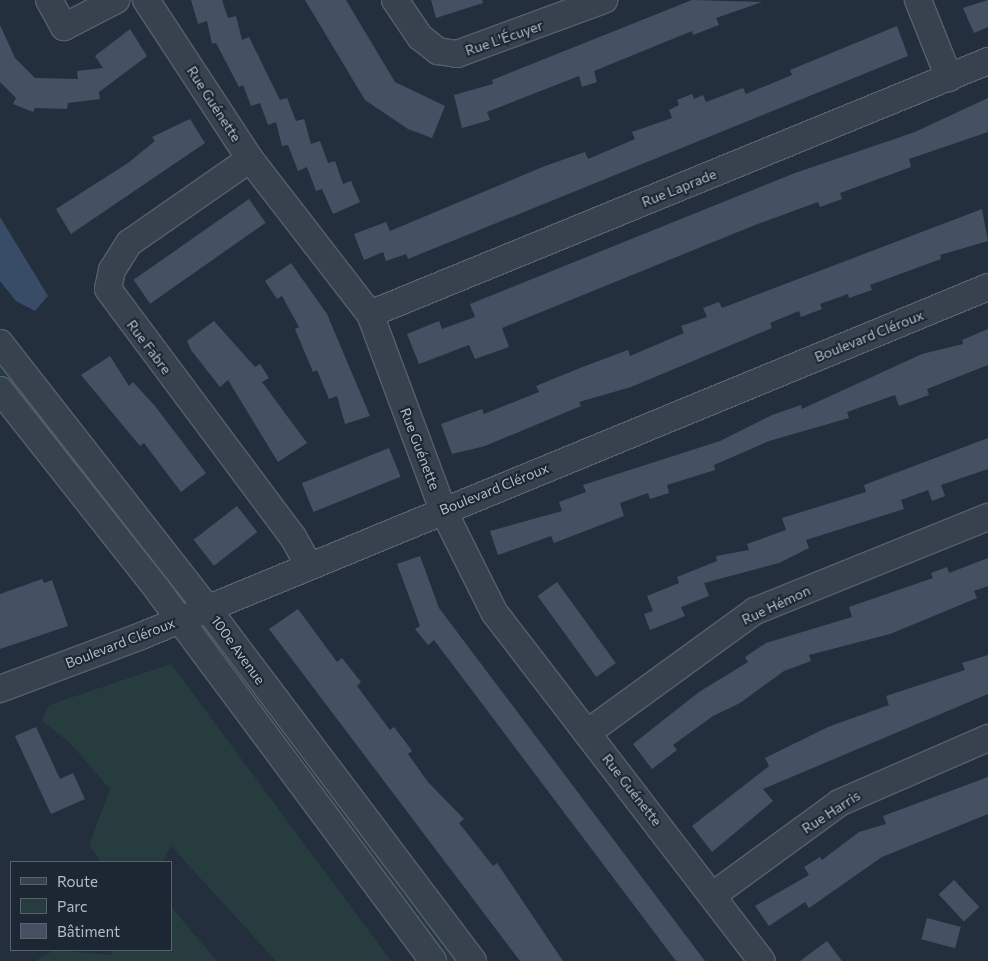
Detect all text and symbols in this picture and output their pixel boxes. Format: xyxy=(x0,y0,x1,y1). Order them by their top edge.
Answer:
street label: Rue L'Écuyer xyxy=(463,17,545,59)
street label: Rue Guénette xyxy=(183,63,245,145)
street label: Rue Laprade xyxy=(639,165,719,211)
street label: Boulevard Cléroux xyxy=(812,306,926,366)
street label: Rue Fabre xyxy=(123,317,175,377)
street label: Rue Guénette xyxy=(397,406,443,492)
street label: Boulevard Cléroux xyxy=(437,459,551,519)
street label: Rue Hémon xyxy=(739,582,813,628)
street label: 100e Avenue xyxy=(207,612,269,688)
street label: Boulevard Cléroux xyxy=(63,614,177,672)
street label: Rue Guénette xyxy=(599,751,665,829)
street label: Rue Harris xyxy=(799,787,863,837)
legend xyxy=(10,861,172,951)
text: Route xyxy=(57,872,98,890)
text: Parc xyxy=(57,897,87,915)
text: Bâtiment xyxy=(57,922,120,940)

